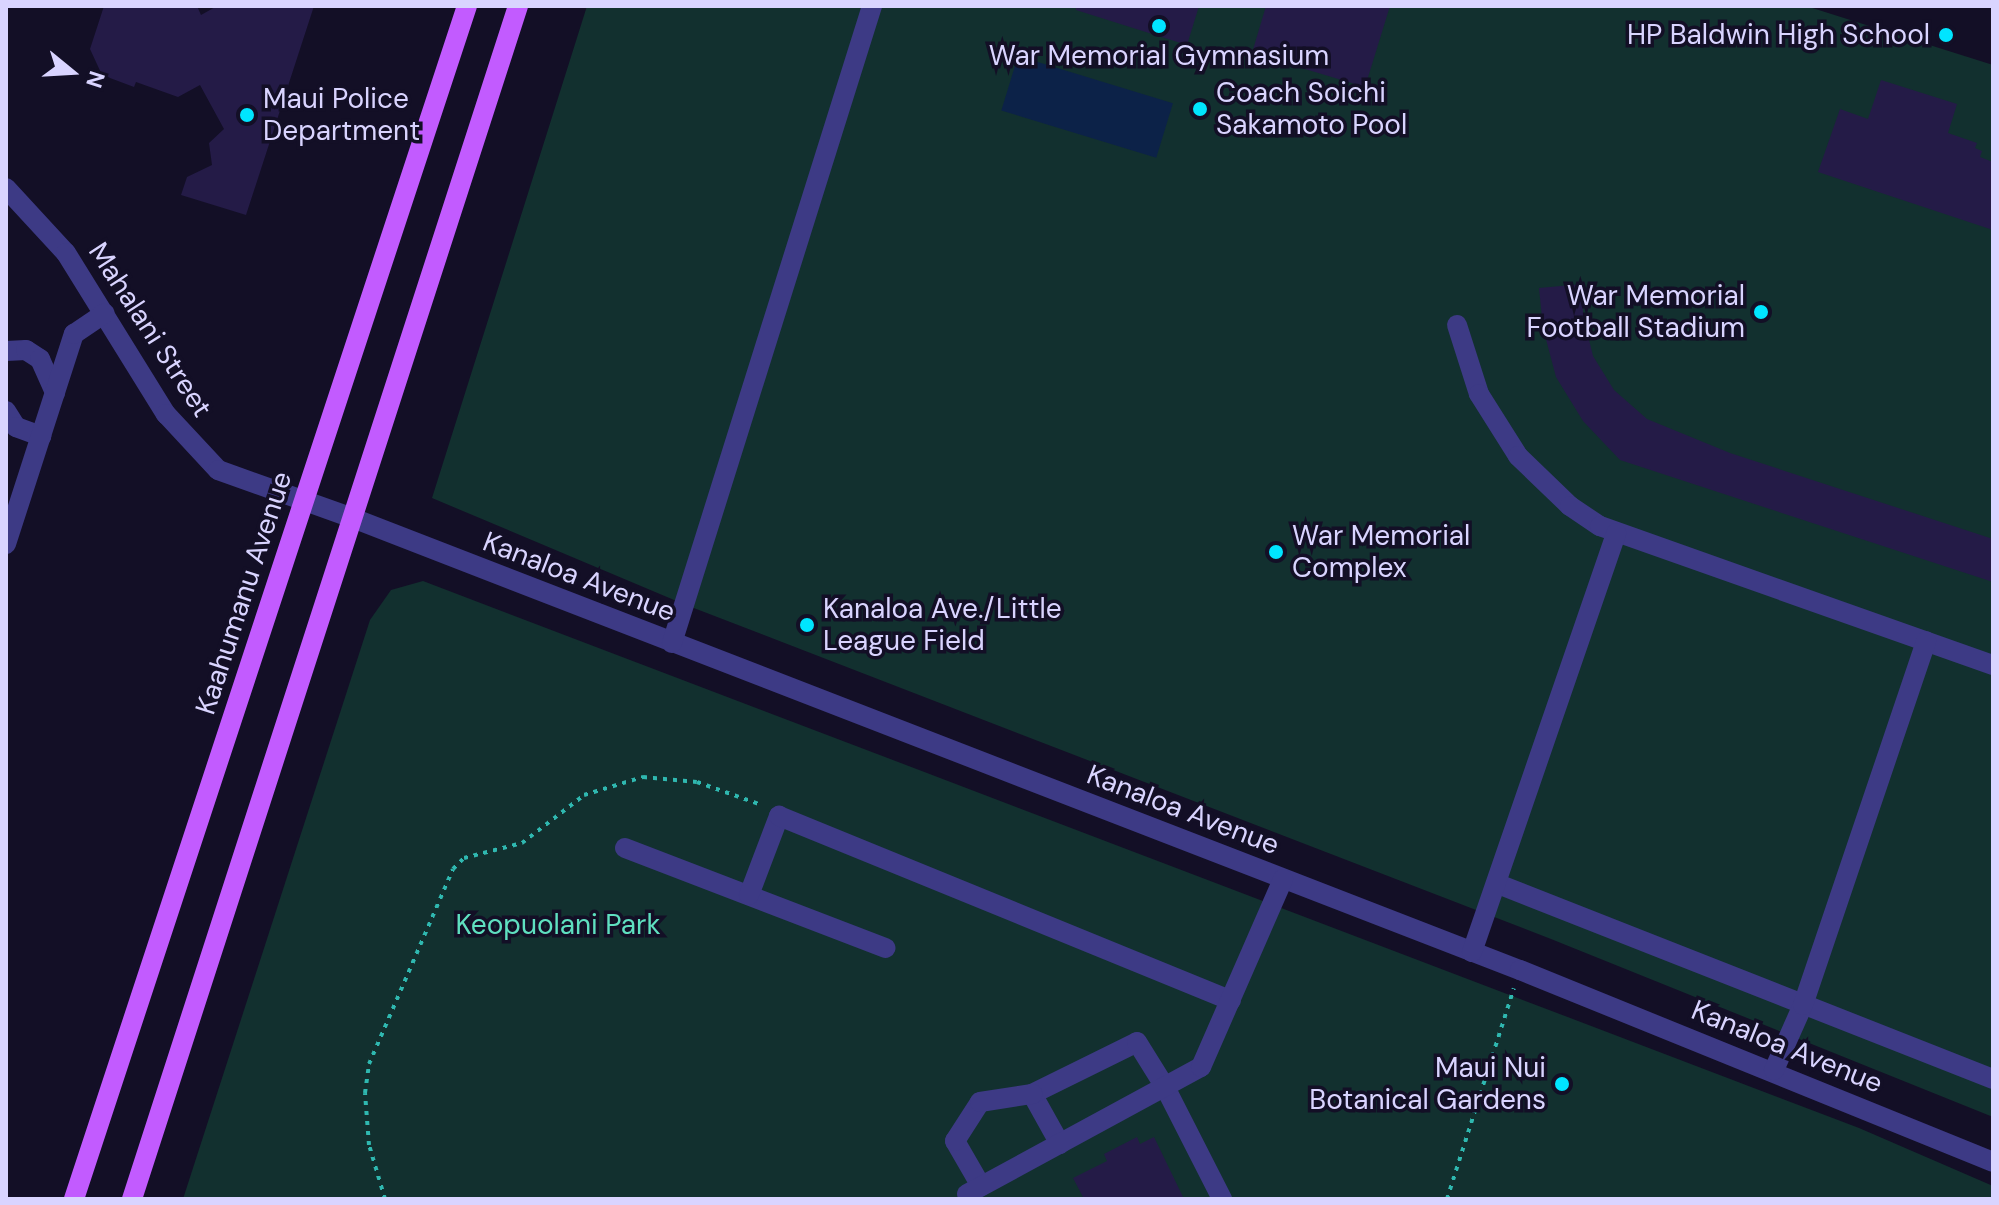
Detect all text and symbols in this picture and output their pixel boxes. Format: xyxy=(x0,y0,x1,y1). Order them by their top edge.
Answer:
marker: War Memorial Gymnasium xyxy=(1150,17,1168,35)
place label: HP Baldwin High School xyxy=(1627,18,1930,52)
marker: HP Baldwin High School xyxy=(1937,26,1955,44)
north arrow xyxy=(32,32,112,112)
place label: War Memorial Gymnasium xyxy=(989,39,1329,73)
text: N xyxy=(79,67,112,92)
place label: Coach Soichi Sakamoto Pool xyxy=(1216,76,1407,142)
place label: Maui Police Department xyxy=(263,82,420,148)
marker: Coach Soichi Sakamoto Pool xyxy=(1191,100,1209,118)
marker: Maui Police Department xyxy=(238,106,256,124)
street label: Mahalani Street xyxy=(81,236,219,424)
place label: War Memorial Football Stadium xyxy=(1527,279,1745,345)
marker: War Memorial Football Stadium xyxy=(1752,303,1770,321)
street label: Kaahumanu Avenue xyxy=(189,467,299,719)
place label: War Memorial Complex xyxy=(1292,519,1470,585)
street label: Kanaloa Avenue xyxy=(478,525,680,629)
marker: War Memorial Complex xyxy=(1267,543,1285,561)
place label: Kanaloa Ave./Little League Field xyxy=(823,592,1062,658)
marker: Kanaloa Ave./Little League Field xyxy=(798,616,816,634)
street label: Kanaloa Avenue xyxy=(1082,758,1284,862)
park label: Keopuolani Park xyxy=(455,908,661,942)
street label: Kanaloa Avenue xyxy=(1687,993,1887,1101)
place label: Maui Nui Botanical Gardens xyxy=(1309,1051,1546,1117)
marker: Maui Nui Botanical Gardens xyxy=(1553,1075,1571,1093)

